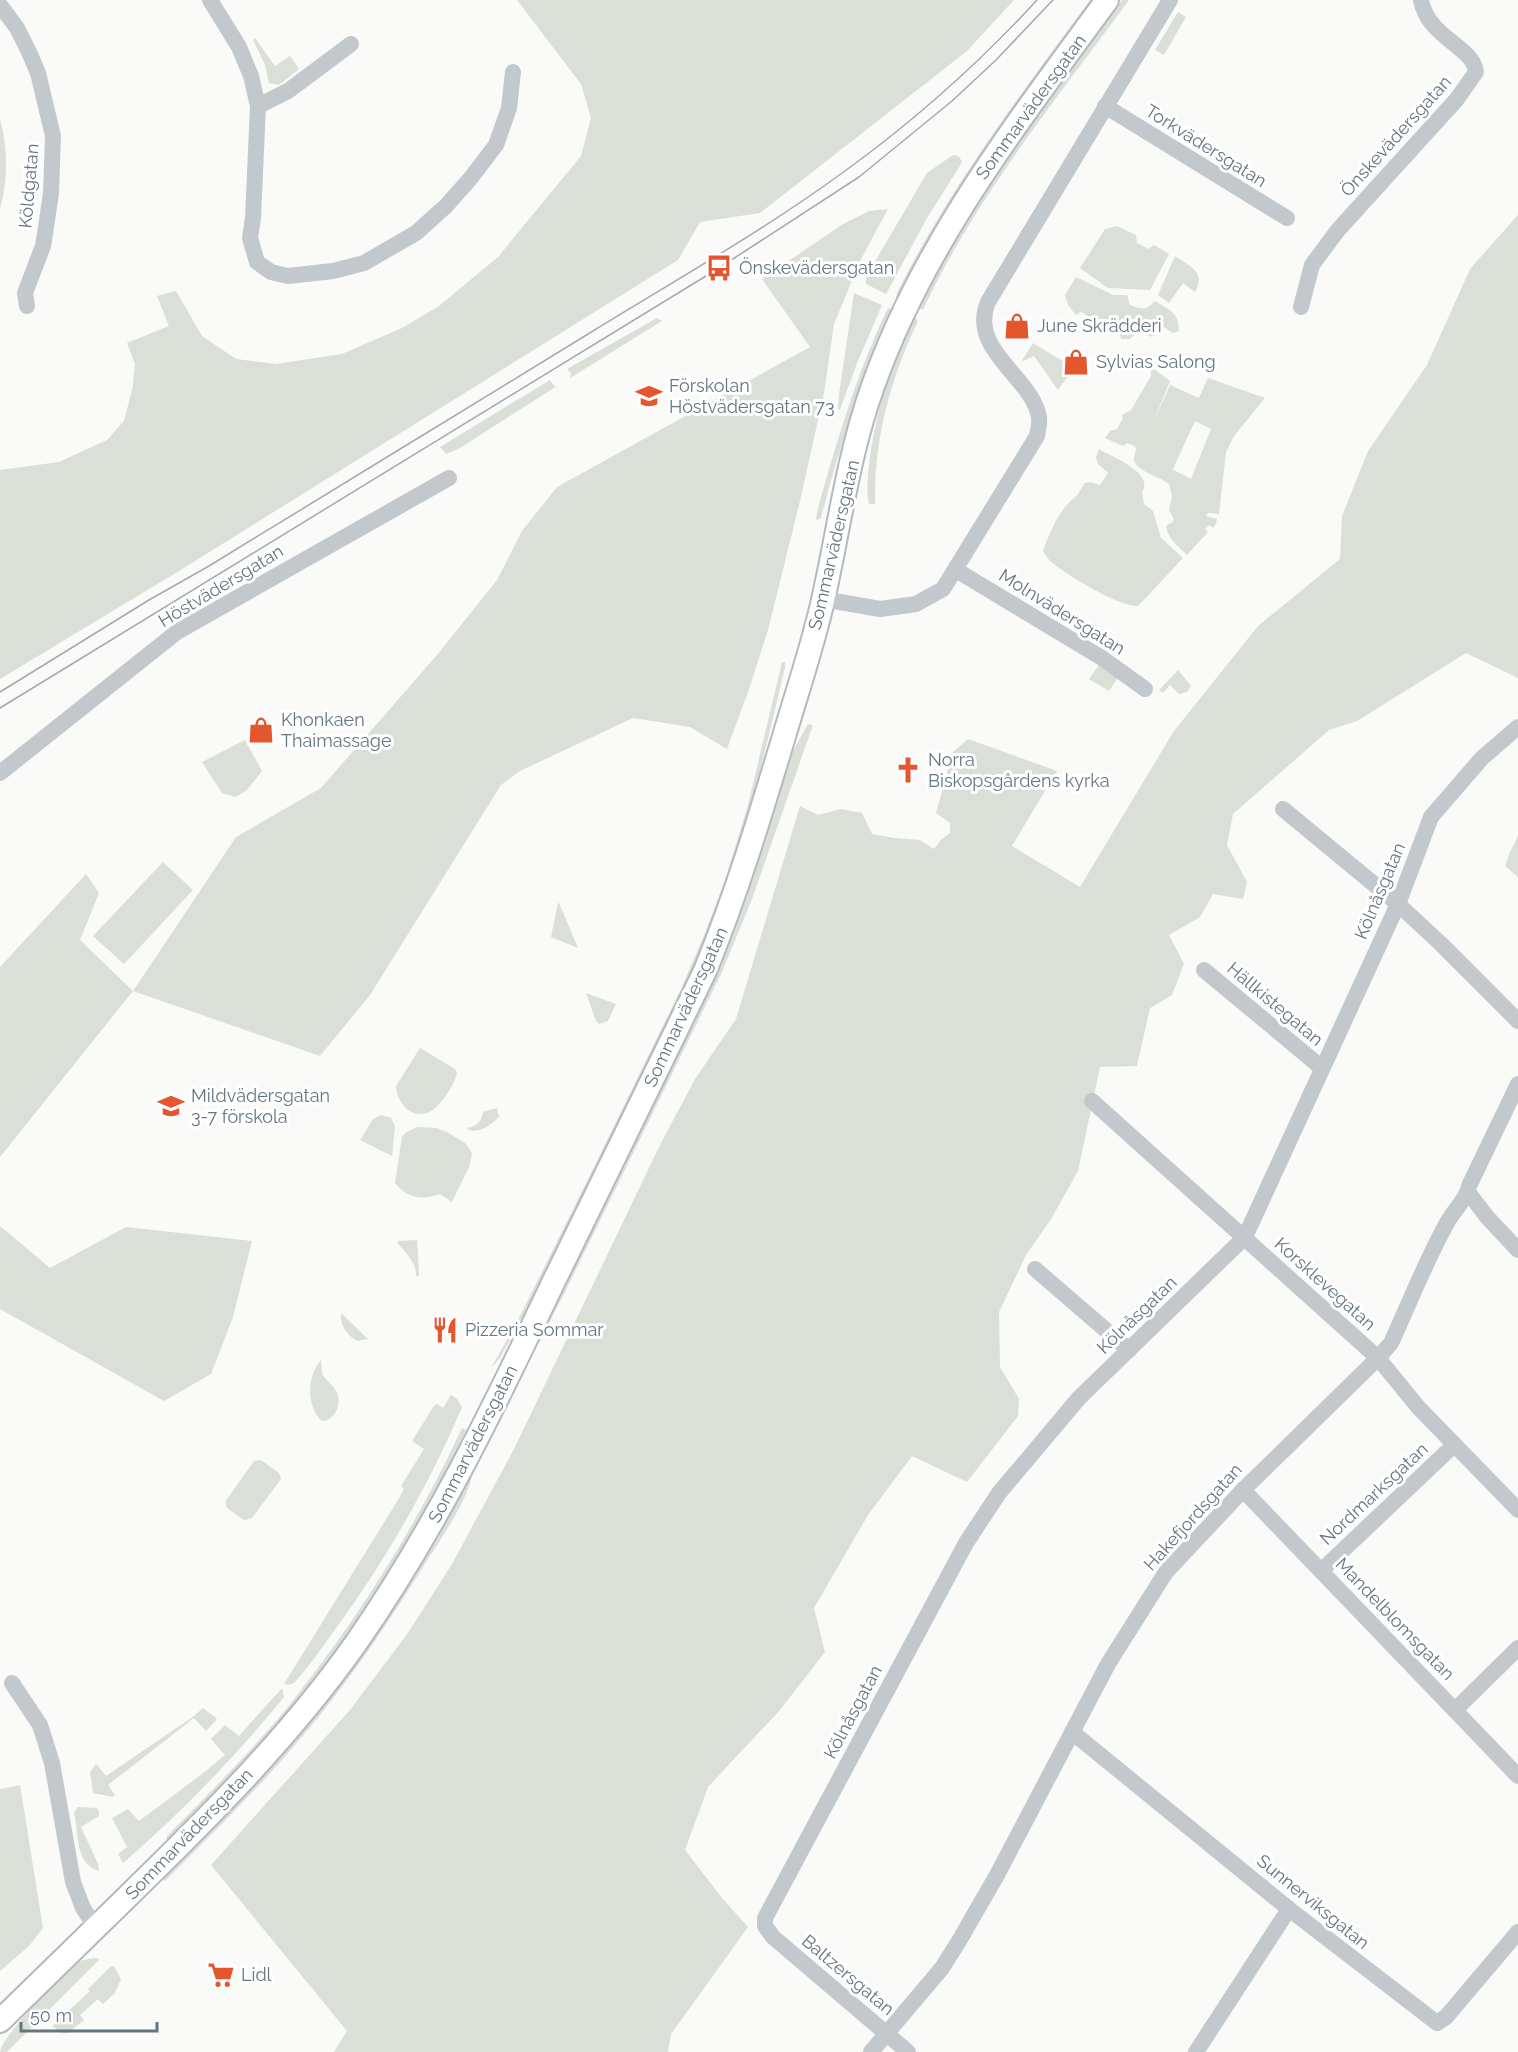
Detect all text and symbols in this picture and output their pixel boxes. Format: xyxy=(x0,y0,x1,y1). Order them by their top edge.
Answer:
street label: Sommarvädersgatan xyxy=(971,30,1090,183)
street label: Önskevädersgatan xyxy=(1336,71,1455,200)
street label: Torkvädersgatan xyxy=(1142,100,1271,191)
street label: Köldgatan xyxy=(14,143,43,229)
bus stop icon: Önskevädersgatan xyxy=(704,253,734,283)
place label: Önskevädersgatan xyxy=(739,257,894,278)
shop icon: June Skrädderi xyxy=(1002,311,1032,341)
place label: June Skrädderi xyxy=(1037,315,1162,336)
shop icon: Sylvias Salong xyxy=(1061,347,1091,377)
place label: Sylvias Salong xyxy=(1096,351,1216,372)
place label: Förskolan Höstvädersgatan 73 xyxy=(669,375,835,417)
school or university icon: Förskolan Höstvädersgatan 73 xyxy=(634,381,664,411)
street label: Sommarvädersgatan xyxy=(804,458,863,632)
street label: Höstvädersgatan xyxy=(155,540,287,631)
street label: Molnvädersgatan xyxy=(995,564,1129,659)
place label: Khonkaen Thaimassage xyxy=(281,709,392,751)
shop icon: Khonkaen Thaimassage xyxy=(246,715,276,745)
place label: Norra Biskopsgårdens kyrka xyxy=(928,749,1110,791)
church icon: Norra Biskopsgårdens kyrka xyxy=(893,755,923,785)
street label: Kölnåsgatan xyxy=(1350,839,1409,942)
street label: Sommarvädersgatan xyxy=(639,924,732,1090)
street label: Hällkistegatan xyxy=(1223,957,1327,1050)
place label: Mildvädersgatan 3-7 förskola xyxy=(191,1085,330,1127)
school or university icon: Mildvädersgatan 3-7 förskola xyxy=(156,1091,186,1121)
street label: Korsklevegatan xyxy=(1271,1233,1380,1334)
street label: Kölnåsgatan xyxy=(1092,1271,1181,1358)
restaurant icon: Pizzeria Sommar xyxy=(430,1315,460,1345)
place label: Pizzeria Sommar xyxy=(465,1319,604,1340)
street label: Sommarvädersgatan xyxy=(424,1361,521,1526)
street label: Nordmarksgatan xyxy=(1315,1438,1432,1549)
street label: Hakefjordsgatan xyxy=(1139,1459,1246,1574)
street label: Mandelblomsgatan xyxy=(1332,1553,1459,1684)
street label: Kölnåsgatan xyxy=(819,1661,886,1762)
street label: Sommarvädersgatan xyxy=(121,1764,257,1904)
street label: Sunnerviksgatan xyxy=(1253,1850,1374,1953)
street label: Baltzersgatan xyxy=(798,1930,899,2019)
supermarket icon: Lidl xyxy=(206,1960,236,1990)
place label: Lidl xyxy=(241,1964,272,1985)
scale bar xyxy=(21,1995,158,2033)
text: 50 m xyxy=(30,2005,72,2026)

